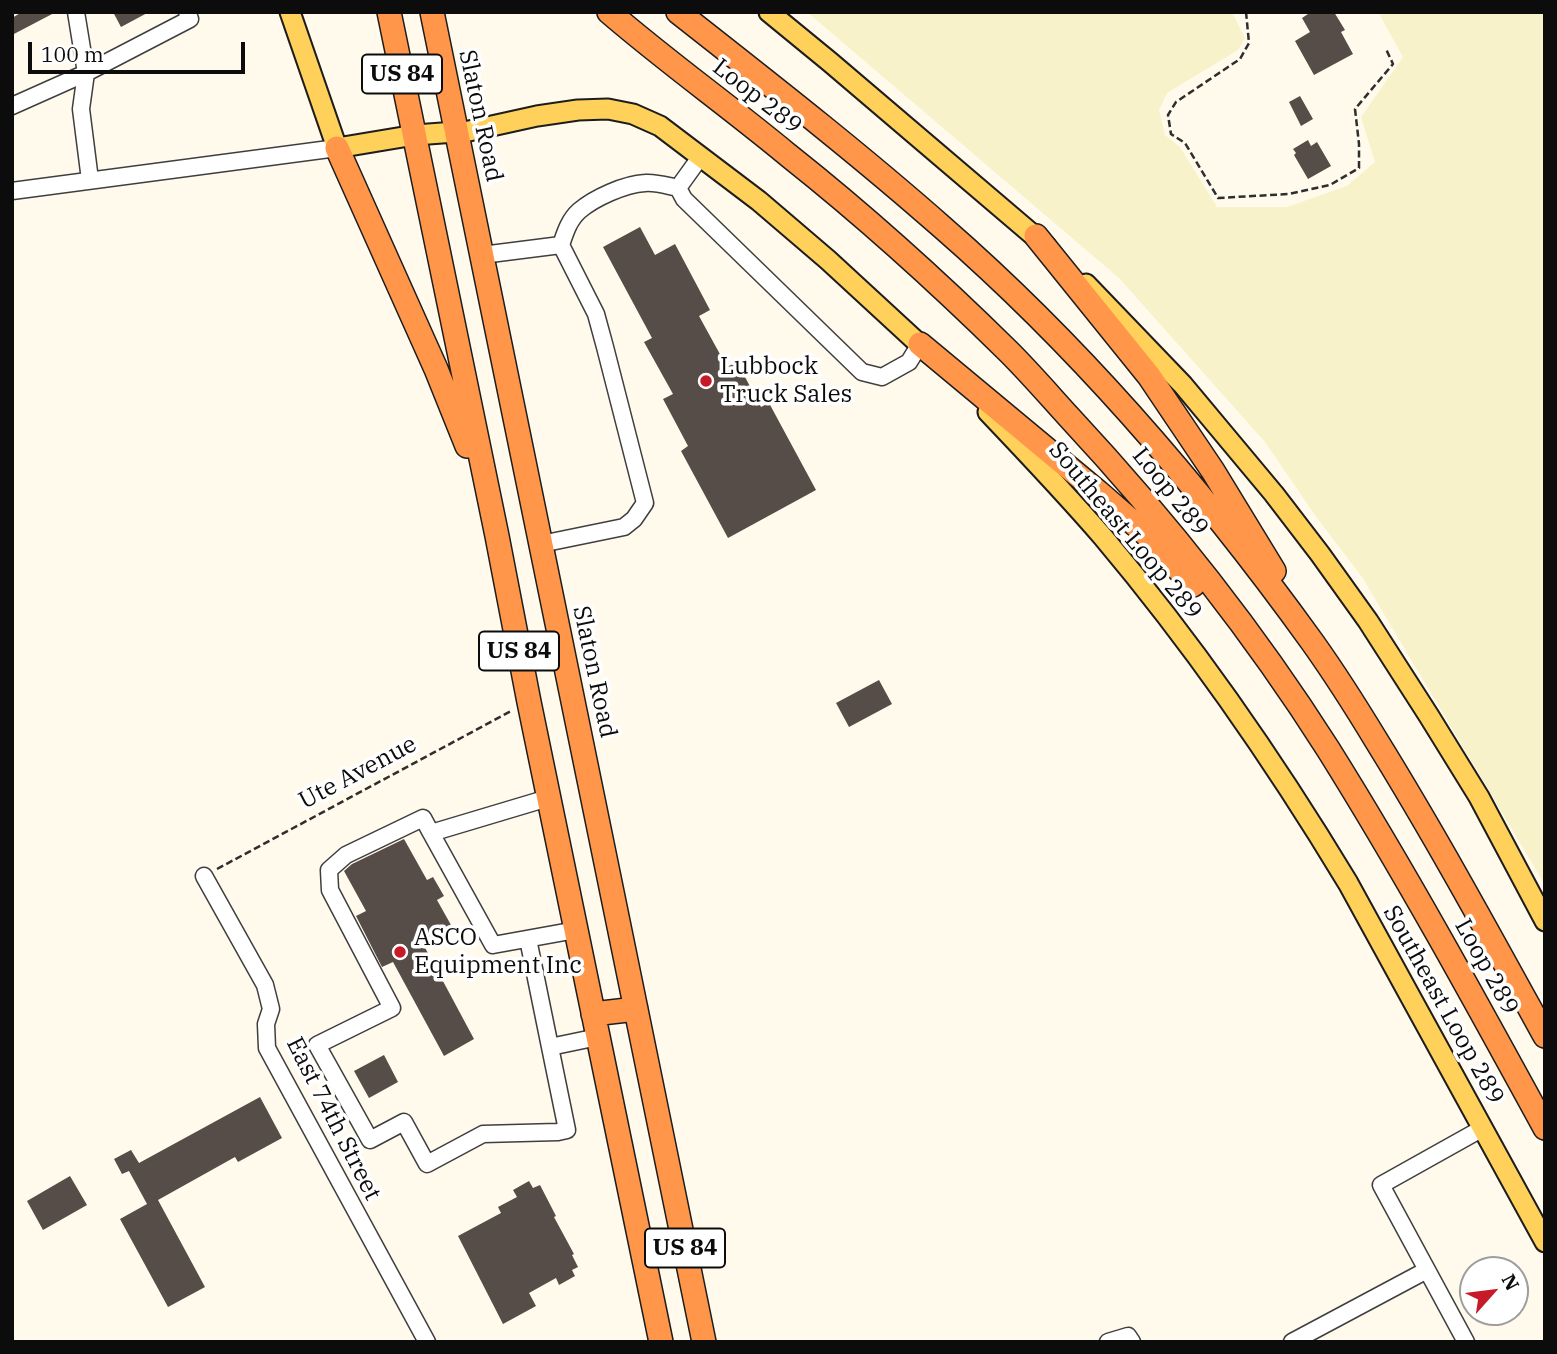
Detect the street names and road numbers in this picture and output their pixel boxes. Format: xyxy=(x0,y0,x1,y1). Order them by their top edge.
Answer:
street label: Slaton Road xyxy=(452,47,508,185)
street label: Loop 289 xyxy=(707,53,807,141)
road number: US 84 xyxy=(362,54,442,94)
street label: Southeast Loop 289 xyxy=(1042,436,1208,626)
street label: Loop 289 xyxy=(1126,442,1214,542)
street label: Slaton Road xyxy=(566,603,622,741)
road number: US 84 xyxy=(479,632,559,670)
street label: Ute Avenue xyxy=(294,730,422,816)
street label: Southeast Loop 289 xyxy=(1376,901,1510,1109)
street label: Loop 289 xyxy=(1448,914,1524,1020)
street label: East 74th Street xyxy=(279,1033,387,1205)
road number: US 84 xyxy=(645,1228,725,1268)

